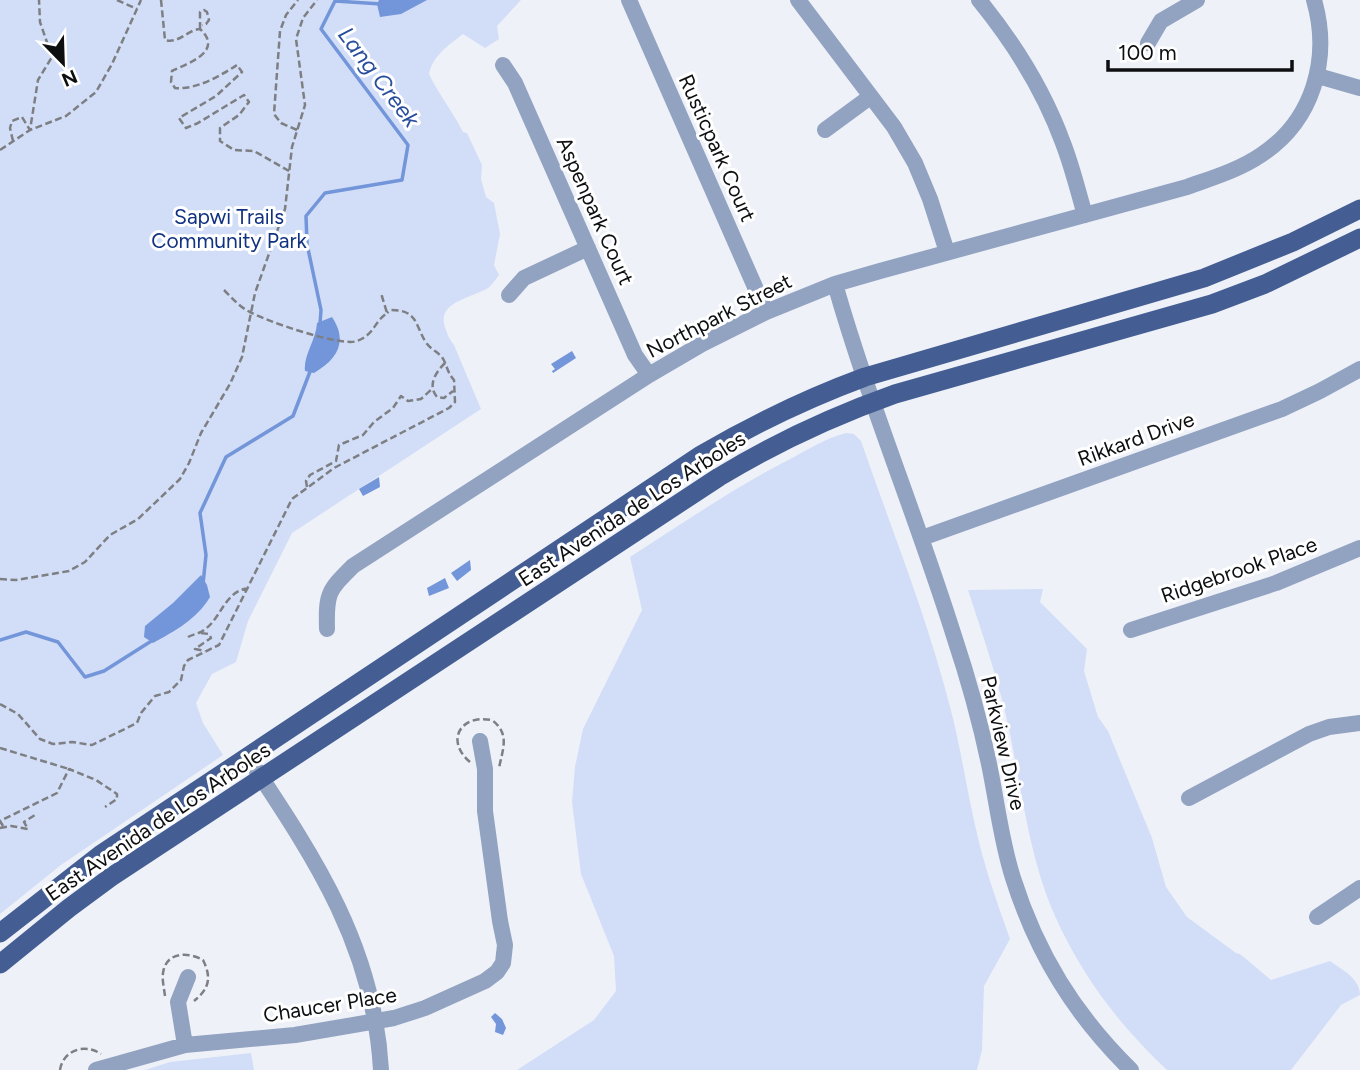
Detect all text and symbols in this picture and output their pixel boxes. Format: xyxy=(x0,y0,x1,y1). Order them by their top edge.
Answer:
water label: Lang Creek xyxy=(332,21,426,133)
north arrow xyxy=(28,28,98,98)
scale bar xyxy=(1108,28,1292,72)
text: 100 m xyxy=(1118,40,1177,65)
text: N xyxy=(58,65,81,92)
street label: Rusticpark Court xyxy=(674,70,761,225)
street label: Aspenpark Court xyxy=(552,133,639,289)
park label: Sapwi Trails Community Park xyxy=(151,204,308,253)
street label: Northpark Street xyxy=(642,268,796,363)
street label: Rikkard Drive xyxy=(1074,406,1197,471)
street label: East Avenida de Los Arboles xyxy=(514,426,750,591)
street label: Ridgebrook Place xyxy=(1157,531,1320,608)
street label: Parkview Drive xyxy=(976,673,1031,813)
street label: East Avenida de Los Arboles xyxy=(41,737,275,906)
street label: Chaucer Place xyxy=(261,982,398,1027)

